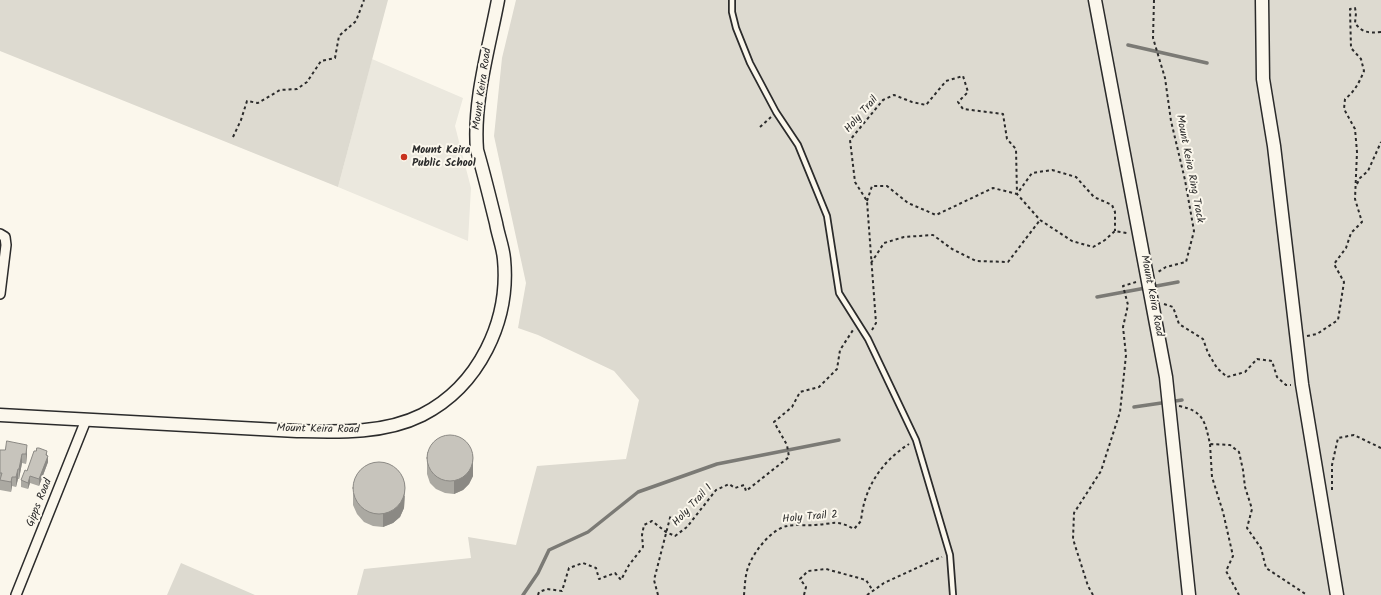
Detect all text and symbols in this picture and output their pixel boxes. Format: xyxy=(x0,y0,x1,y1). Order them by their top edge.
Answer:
street label: Mount Keira Road xyxy=(471,47,495,131)
street label: Holy Trail xyxy=(842,94,882,136)
street label: Mount Keira Ring Track xyxy=(1172,114,1206,224)
place label: Mount Keira Public School xyxy=(412,144,476,170)
marker: Mount Keira Public School xyxy=(399,152,409,162)
street label: Mount Keira Road xyxy=(1137,254,1165,338)
street label: Mount Keira Road xyxy=(276,423,360,437)
street label: Gipps Road xyxy=(24,477,56,529)
street label: Holy Trail 1 xyxy=(670,482,716,530)
street label: Holy Trail 2 xyxy=(782,509,838,527)

